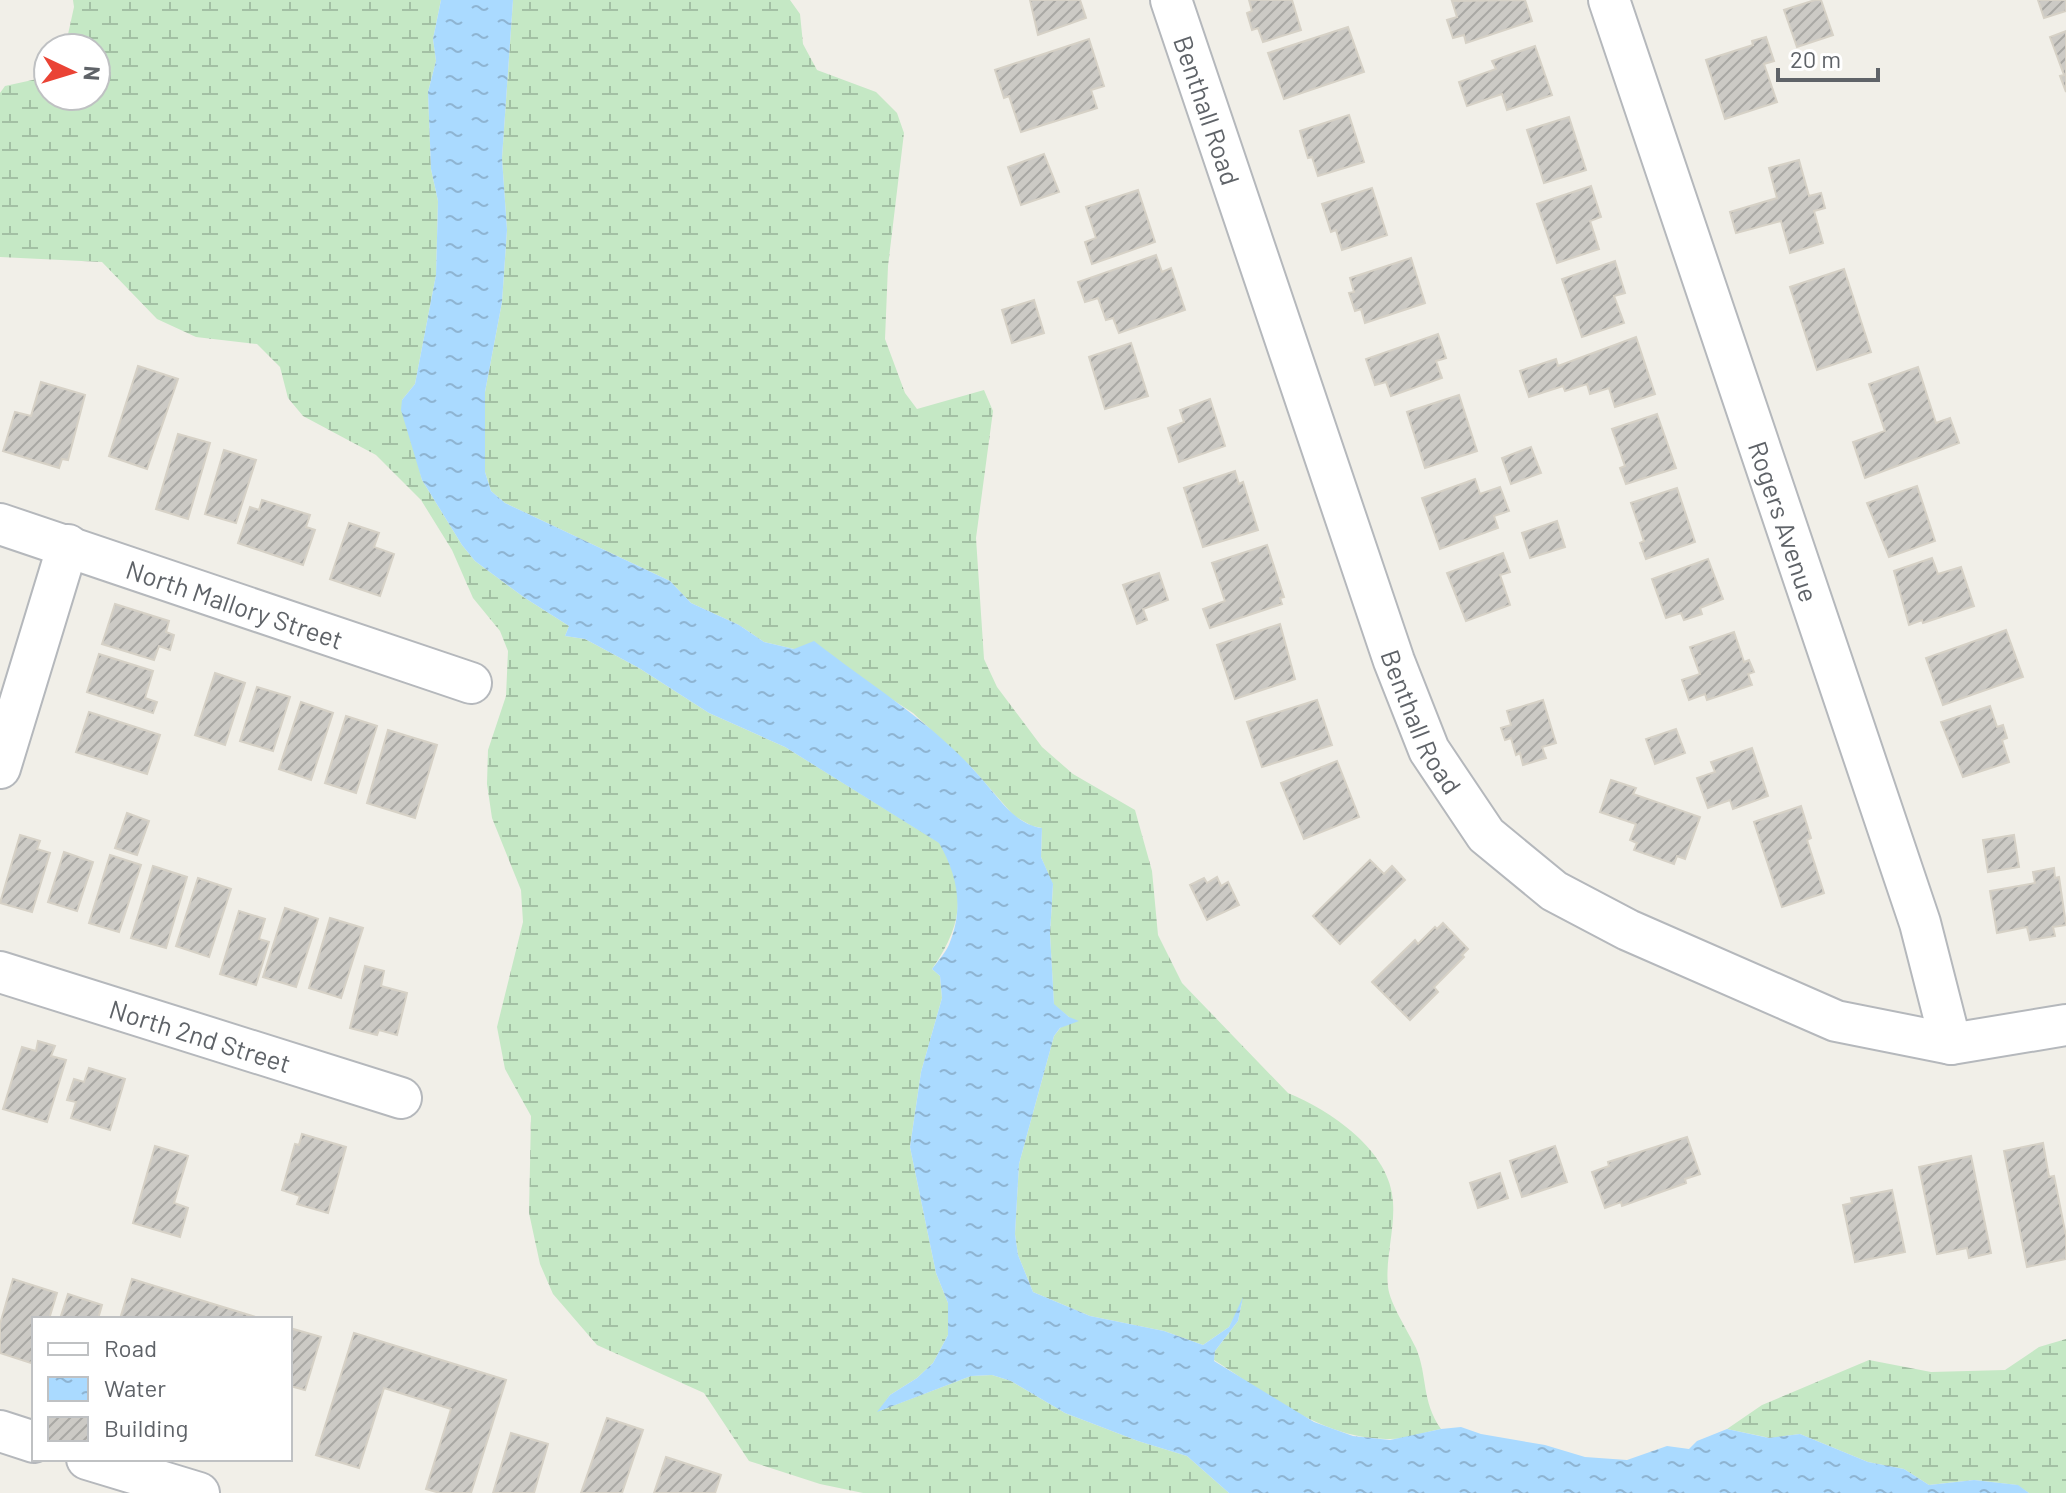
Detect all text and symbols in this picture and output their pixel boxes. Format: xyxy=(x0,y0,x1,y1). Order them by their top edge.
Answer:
street label: Benthall Road xyxy=(1169,31,1248,189)
north arrow xyxy=(32,32,112,112)
scale bar xyxy=(1778,32,1878,82)
text: 20 m xyxy=(1790,44,1841,73)
text: N xyxy=(79,65,106,82)
street label: Rogers Avenue xyxy=(1743,437,1826,606)
street label: North Mallory Street xyxy=(123,552,347,654)
street label: Benthall Road xyxy=(1376,645,1469,799)
street label: North 2nd Street xyxy=(106,992,295,1078)
legend xyxy=(32,1317,292,1461)
text: Road xyxy=(104,1333,157,1362)
text: Water xyxy=(104,1373,166,1402)
text: Building xyxy=(104,1413,188,1442)

